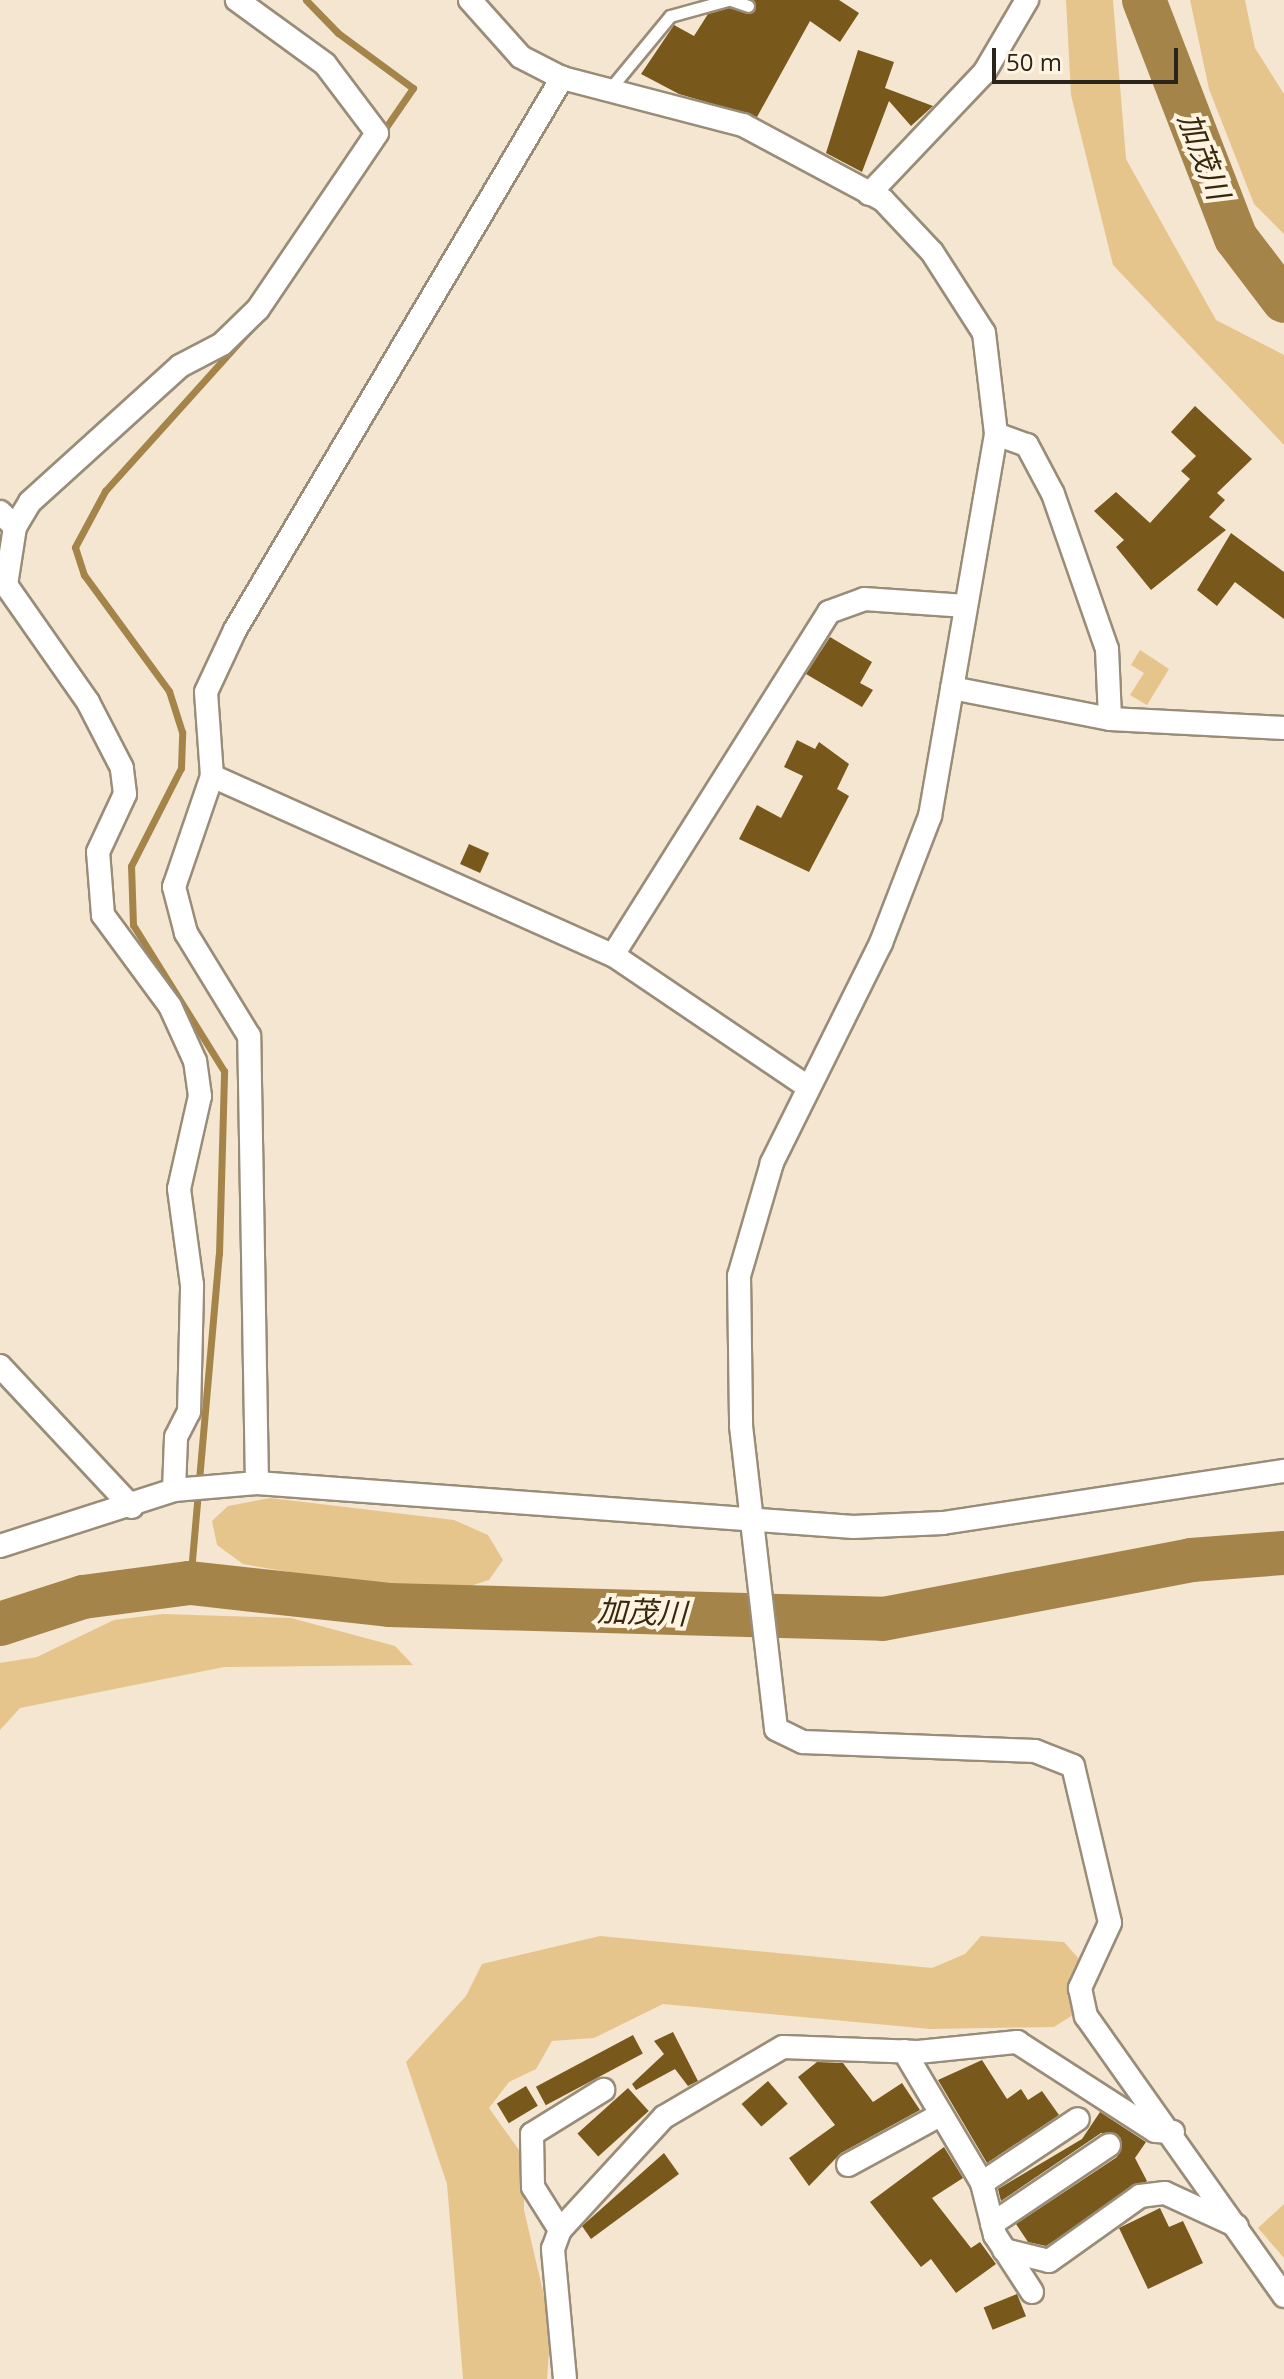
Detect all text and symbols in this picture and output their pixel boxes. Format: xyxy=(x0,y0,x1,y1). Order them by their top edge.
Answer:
scale bar xyxy=(996,32,1182,82)
text: 50 m xyxy=(1006,45,1062,78)
water label: 加茂川 xyxy=(1171,108,1237,204)
water label: 加茂川 xyxy=(596,1592,688,1632)

